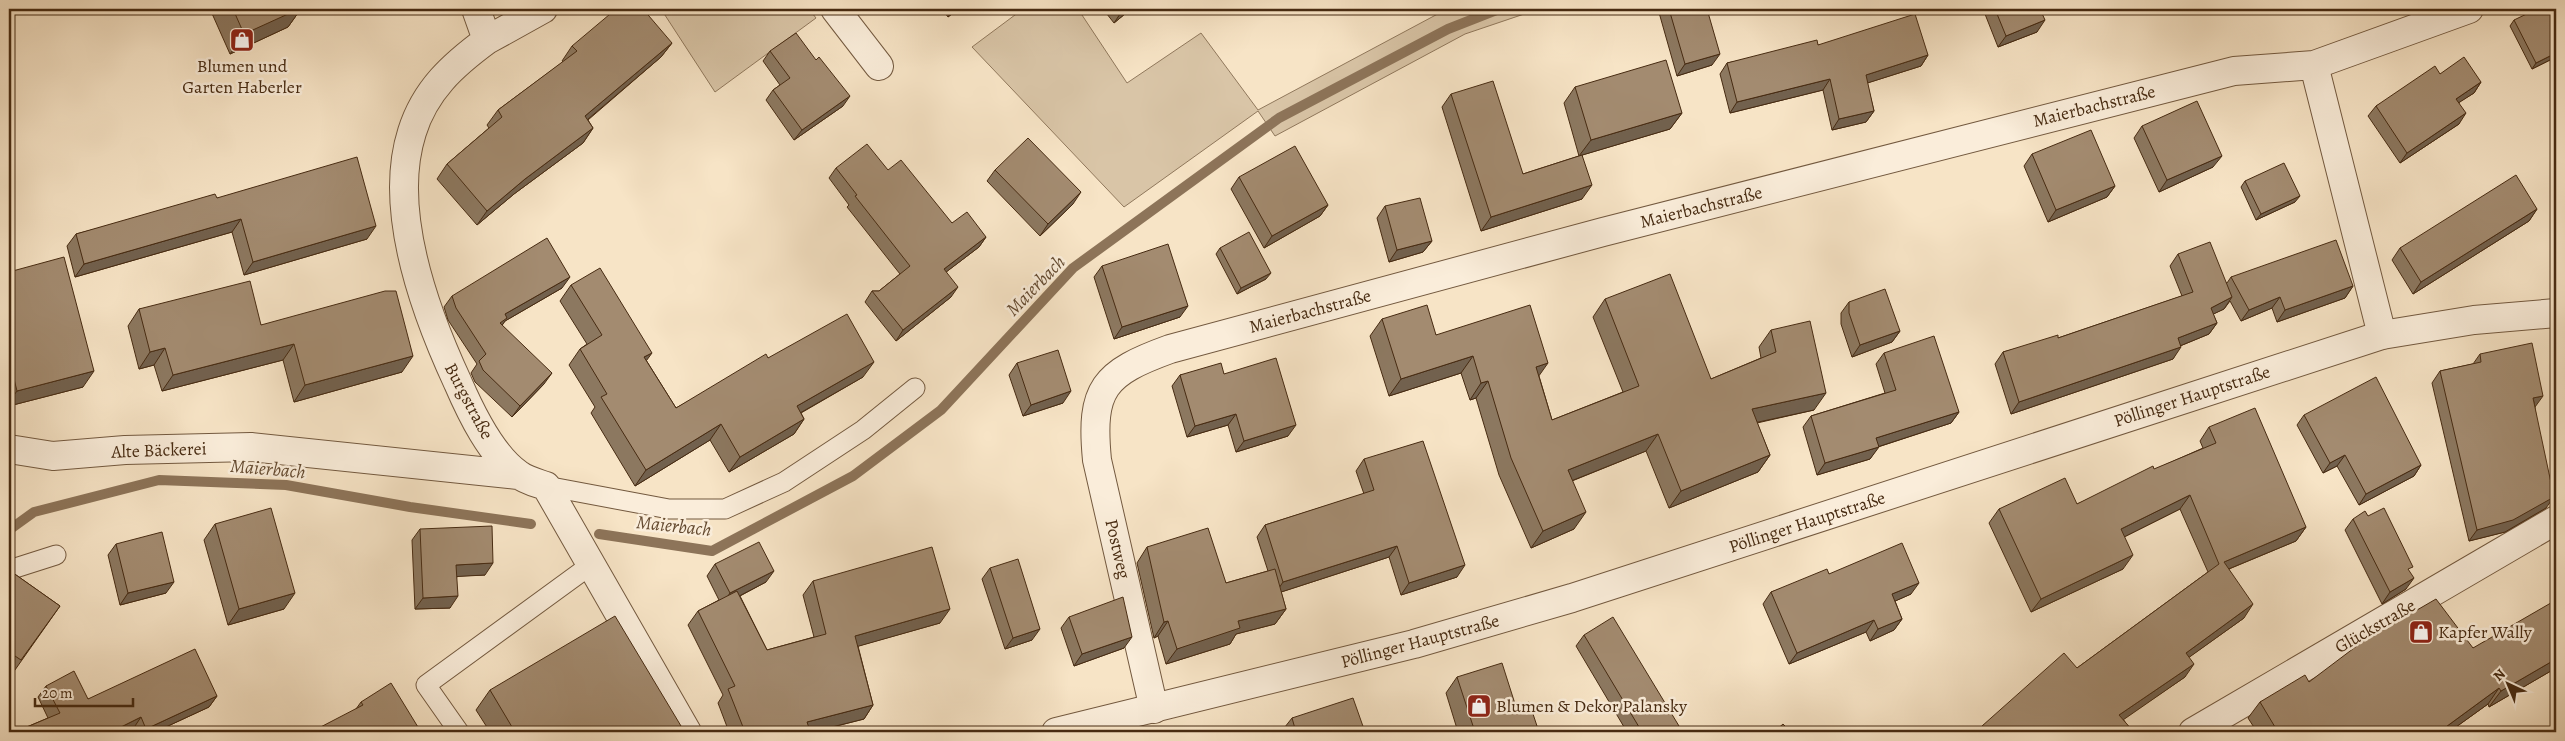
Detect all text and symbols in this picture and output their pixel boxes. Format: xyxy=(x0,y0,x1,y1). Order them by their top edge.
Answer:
shop icon: Blumen und Garten Haberler xyxy=(229,27,255,53)
place label: Blumen und Garten Haberler xyxy=(182,54,302,99)
street label: Maierbachstraße xyxy=(2030,79,2158,133)
street label: Maierbachstraße xyxy=(1637,180,1765,234)
water label: Maierbach xyxy=(1000,250,1071,322)
street label: Maierbachstraße xyxy=(1246,283,1374,339)
street label: Burgstraße xyxy=(439,359,499,443)
street label: Pöllinger Hauptstraße xyxy=(2111,359,2273,433)
street label: Alte Bäckerei xyxy=(110,436,207,464)
water label: Maierbach xyxy=(229,453,307,485)
street label: Pöllinger Hauptstraße xyxy=(1726,485,1888,559)
water label: Maierbach xyxy=(635,509,713,543)
street label: Postweg xyxy=(1099,517,1137,581)
street label: Glückstraße xyxy=(2330,593,2420,659)
street label: Pöllinger Hauptstraße xyxy=(1338,608,1502,674)
shop icon: Kapfer Wally xyxy=(2408,619,2434,645)
place label: Kapfer Wally xyxy=(2438,620,2533,644)
north arrow xyxy=(2482,658,2532,708)
text: N xyxy=(2489,665,2510,685)
scale bar xyxy=(35,676,132,708)
text: 20 m xyxy=(42,683,73,703)
shop icon: Blumen & Dekor Palansky xyxy=(1466,693,1492,719)
place label: Blumen & Dekor Palansky xyxy=(1496,694,1688,718)

